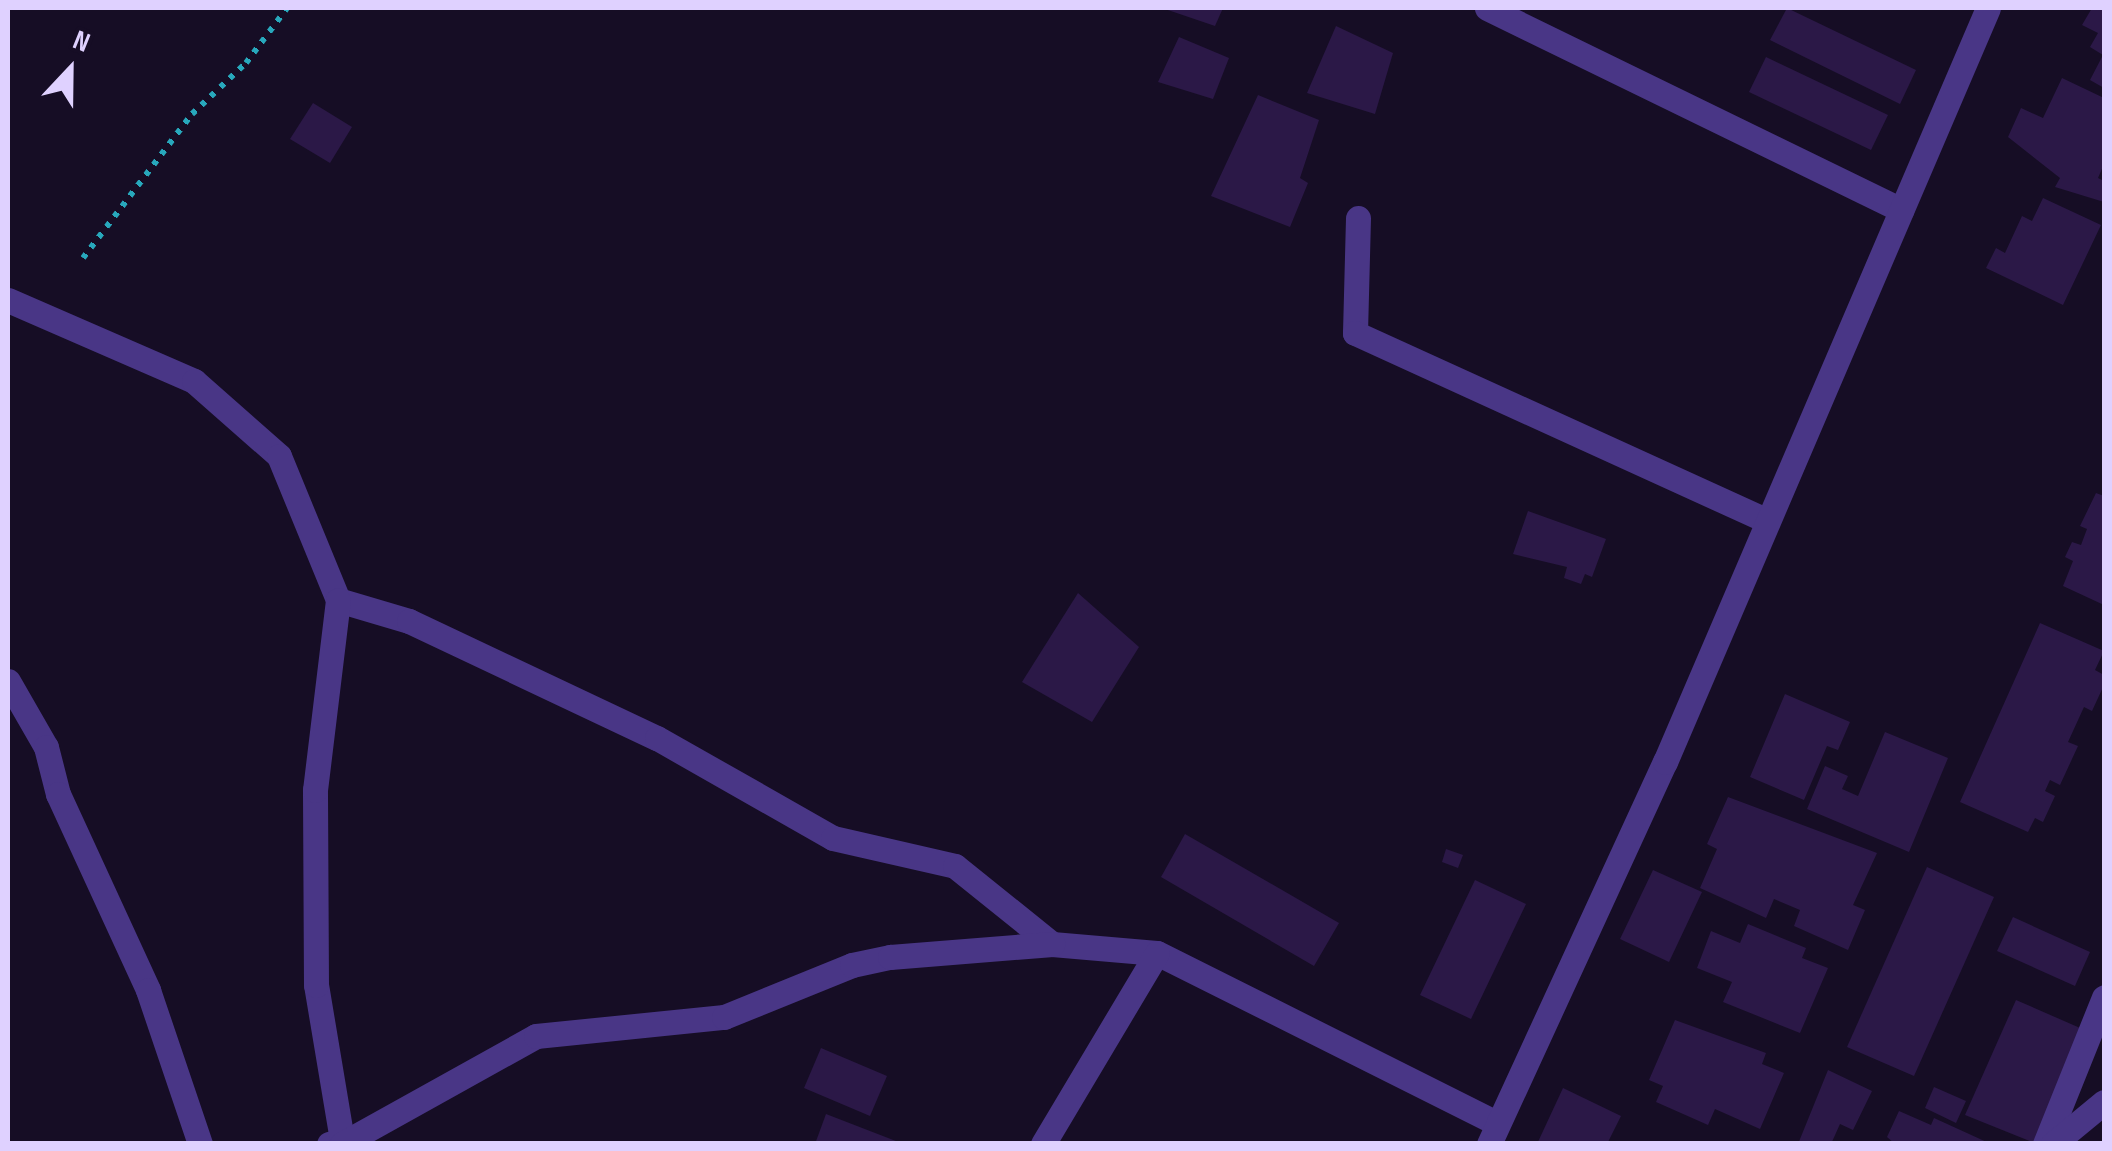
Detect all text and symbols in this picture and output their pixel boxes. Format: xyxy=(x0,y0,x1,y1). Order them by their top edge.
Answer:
north arrow xyxy=(20,20,120,120)
text: N xyxy=(68,24,95,60)

